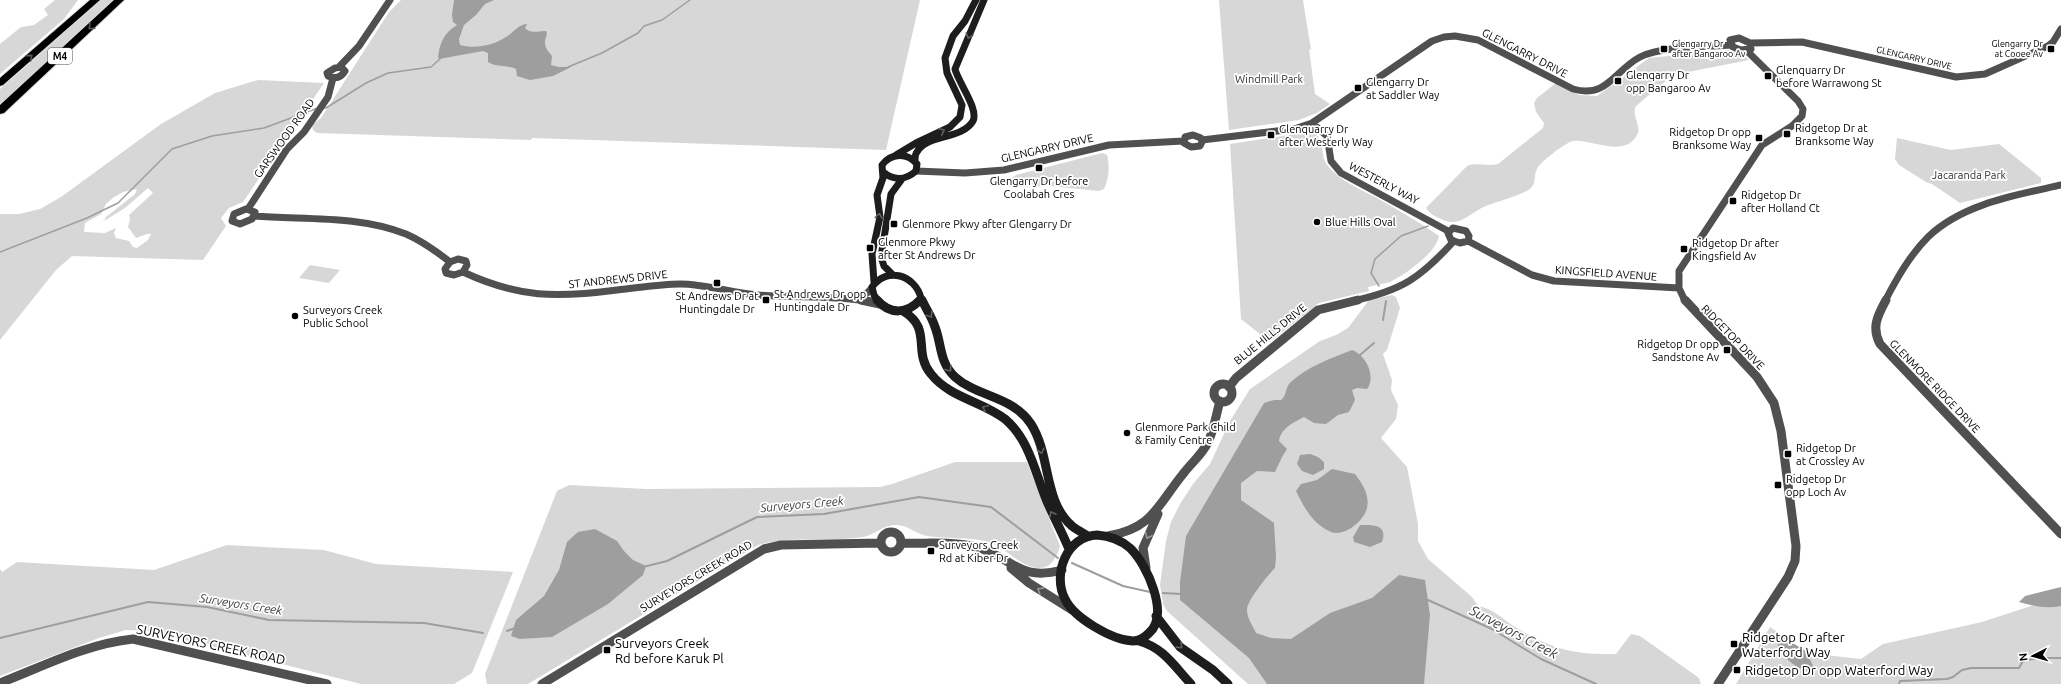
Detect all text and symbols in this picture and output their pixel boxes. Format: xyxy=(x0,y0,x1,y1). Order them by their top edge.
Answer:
one-way arrow xyxy=(88,22,96,30)
street label: GLENGARRY DRIVE xyxy=(1480,26,1570,80)
one-way arrow xyxy=(965,32,974,39)
place label: Glengarry Dr after Bangaroo Av xyxy=(1672,39,1746,59)
place label: Glengarry Dr at Cooee Av xyxy=(1992,39,2044,59)
marker: Glengarry Dr after Bangaroo Av xyxy=(1659,44,1669,54)
street label: GLENGARRY DRIVE xyxy=(1875,44,1953,72)
marker: Glengarry Dr at Cooee Av xyxy=(2046,44,2056,54)
road number: M4 xyxy=(48,48,72,64)
one-way arrow xyxy=(25,55,32,62)
place label: Glenquarry Dr before Warrawong St xyxy=(1776,64,1882,89)
place label: Glenqarry Dr opp Bangaroo Av xyxy=(1626,69,1711,94)
marker: Glenquarry Dr before Warrawong St xyxy=(1763,71,1773,81)
park label: Windmill Park xyxy=(1235,73,1303,85)
place label: Glengarry Dr at Saddler Way xyxy=(1366,76,1440,101)
marker: Glenqarry Dr opp Bangaroo Av xyxy=(1613,76,1623,86)
marker: Glengarry Dr at Saddler Way xyxy=(1353,83,1363,93)
street label: GARSWOOD ROAD xyxy=(251,96,317,180)
place label: Ridgetop Dr at Branksome Way xyxy=(1795,122,1875,147)
place label: Glenquarry Dr after Westerly Way xyxy=(1279,123,1374,148)
place label: Ridgetop Dr opp Branksome Way xyxy=(1669,126,1752,151)
one-way arrow xyxy=(938,128,946,136)
marker: Ridgetop Dr at Branksome Way xyxy=(1782,129,1792,139)
marker: Glenquarry Dr after Westerly Way xyxy=(1266,130,1276,140)
street label: GLENGARRY DRIVE xyxy=(1000,132,1094,164)
marker: Ridgetop Dr opp Branksome Way xyxy=(1754,133,1764,143)
street label: WESTERLY WAY xyxy=(1347,160,1422,207)
marker: Glengarry Dr before Coolabah Cres xyxy=(1034,163,1044,173)
park label: Jacaranda Park xyxy=(1932,169,2007,181)
place label: Glengarry Dr before Coolabah Cres xyxy=(990,175,1088,200)
place label: Ridgetop Dr after Holland Ct xyxy=(1741,189,1820,214)
marker: Ridgetop Dr after Holland Ct xyxy=(1728,196,1738,206)
one-way arrow xyxy=(875,213,884,219)
place label: Blue Hills Oval xyxy=(1325,216,1396,228)
marker: Blue Hills Oval xyxy=(1312,217,1322,227)
place label: Glenmore Pkwy after Glengarry Dr xyxy=(902,218,1072,230)
marker: Glenmore Pkwy after Glengarry Dr xyxy=(889,219,899,229)
place label: Glenmore Pkwy after St Andrews Dr xyxy=(878,236,976,261)
place label: Ridgetop Dr after Kingsfield Av xyxy=(1692,237,1780,262)
marker: Glenmore Pkwy after St Andrews Dr xyxy=(865,243,875,253)
marker: Ridgetop Dr after Kingsfield Av xyxy=(1679,244,1689,254)
street label: KINGSFIELD AVENUE xyxy=(1555,263,1657,283)
street label: ST ANDREWS DRIVE xyxy=(568,268,668,290)
marker: St Andrews Dr at Huntingdale Dr xyxy=(712,278,722,288)
place label: St Andrews Dr opp Huntingdale Dr xyxy=(774,288,866,313)
place label: St Andrews Dr at Huntingdale Dr xyxy=(676,290,759,315)
marker: St Andrews Dr opp Huntingdale Dr xyxy=(761,295,771,305)
street label: BLUE HILLS DRIVE xyxy=(1231,301,1309,367)
street label: RIDGETOP DRIVE xyxy=(1699,302,1767,372)
place label: Surveyors Creek Public School xyxy=(303,304,383,329)
marker: Surveyors Creek Public School xyxy=(290,311,300,321)
one-way arrow xyxy=(925,311,932,318)
street label: GLENMORE RIDGE DRIVE xyxy=(1887,337,1983,435)
place label: Ridgetop Dr opp Sandstone Av xyxy=(1637,338,1720,363)
marker: Ridgetop Dr opp Sandstone Av xyxy=(1722,345,1732,355)
one-way arrow xyxy=(944,365,951,372)
one-way arrow xyxy=(982,405,990,413)
place label: Glenmore Park Child & Family Centre xyxy=(1135,421,1236,446)
marker: Glenmore Park Child & Family Centre xyxy=(1122,428,1132,438)
place label: Ridgetop Dr at Crossley Av xyxy=(1796,442,1865,467)
one-way arrow xyxy=(1036,447,1045,454)
marker: Ridgetop Dr at Crossley Av xyxy=(1783,449,1793,459)
place label: Ridgetop Dr opp Loch Av xyxy=(1786,473,1847,498)
marker: Ridgetop Dr opp Loch Av xyxy=(1773,480,1783,490)
water label: Surveyors Creek xyxy=(759,494,845,514)
one-way arrow xyxy=(1049,511,1057,518)
one-way arrow xyxy=(1145,532,1153,539)
street label: SURVEYORS CREEK ROAD xyxy=(638,538,754,614)
place label: Surveyors Creek Rd at Kiber Dr xyxy=(939,539,1019,564)
marker: Surveyors Creek Rd at Kiber Dr xyxy=(926,546,936,556)
one-way arrow xyxy=(1037,587,1044,595)
water label: Surveyors Creek xyxy=(198,591,284,617)
water label: Surveyors Creek xyxy=(1466,602,1562,662)
street label: SURVEYORS CREEK ROAD xyxy=(135,621,287,667)
place label: Ridgetop Dr after Waterford Way xyxy=(1742,630,1845,659)
place label: Surveyors Creek Rd before Karuk Pl xyxy=(615,636,724,665)
north arrow xyxy=(2013,636,2053,676)
marker: Ridgetop Dr after Waterford Way xyxy=(1729,639,1739,649)
one-way arrow xyxy=(1175,642,1183,649)
marker: Surveyors Creek Rd before Karuk Pl xyxy=(602,645,612,655)
text: N xyxy=(2017,652,2029,662)
place label: Ridgetop Dr opp Waterford Way xyxy=(1745,663,1933,677)
marker: Ridgetop Dr opp Waterford Way xyxy=(1732,665,1742,675)

